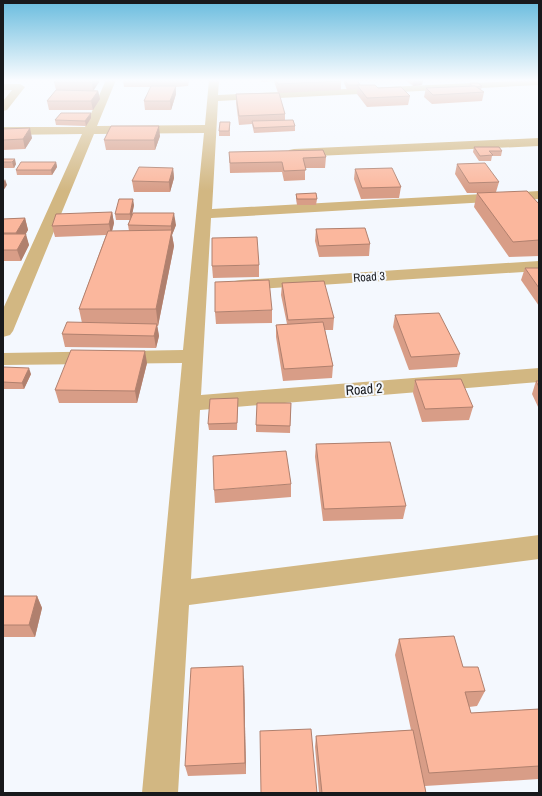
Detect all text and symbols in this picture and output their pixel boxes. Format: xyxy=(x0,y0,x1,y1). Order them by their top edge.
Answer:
street label: Road 3 xyxy=(353,268,385,286)
street label: Road 2 xyxy=(345,379,383,399)

